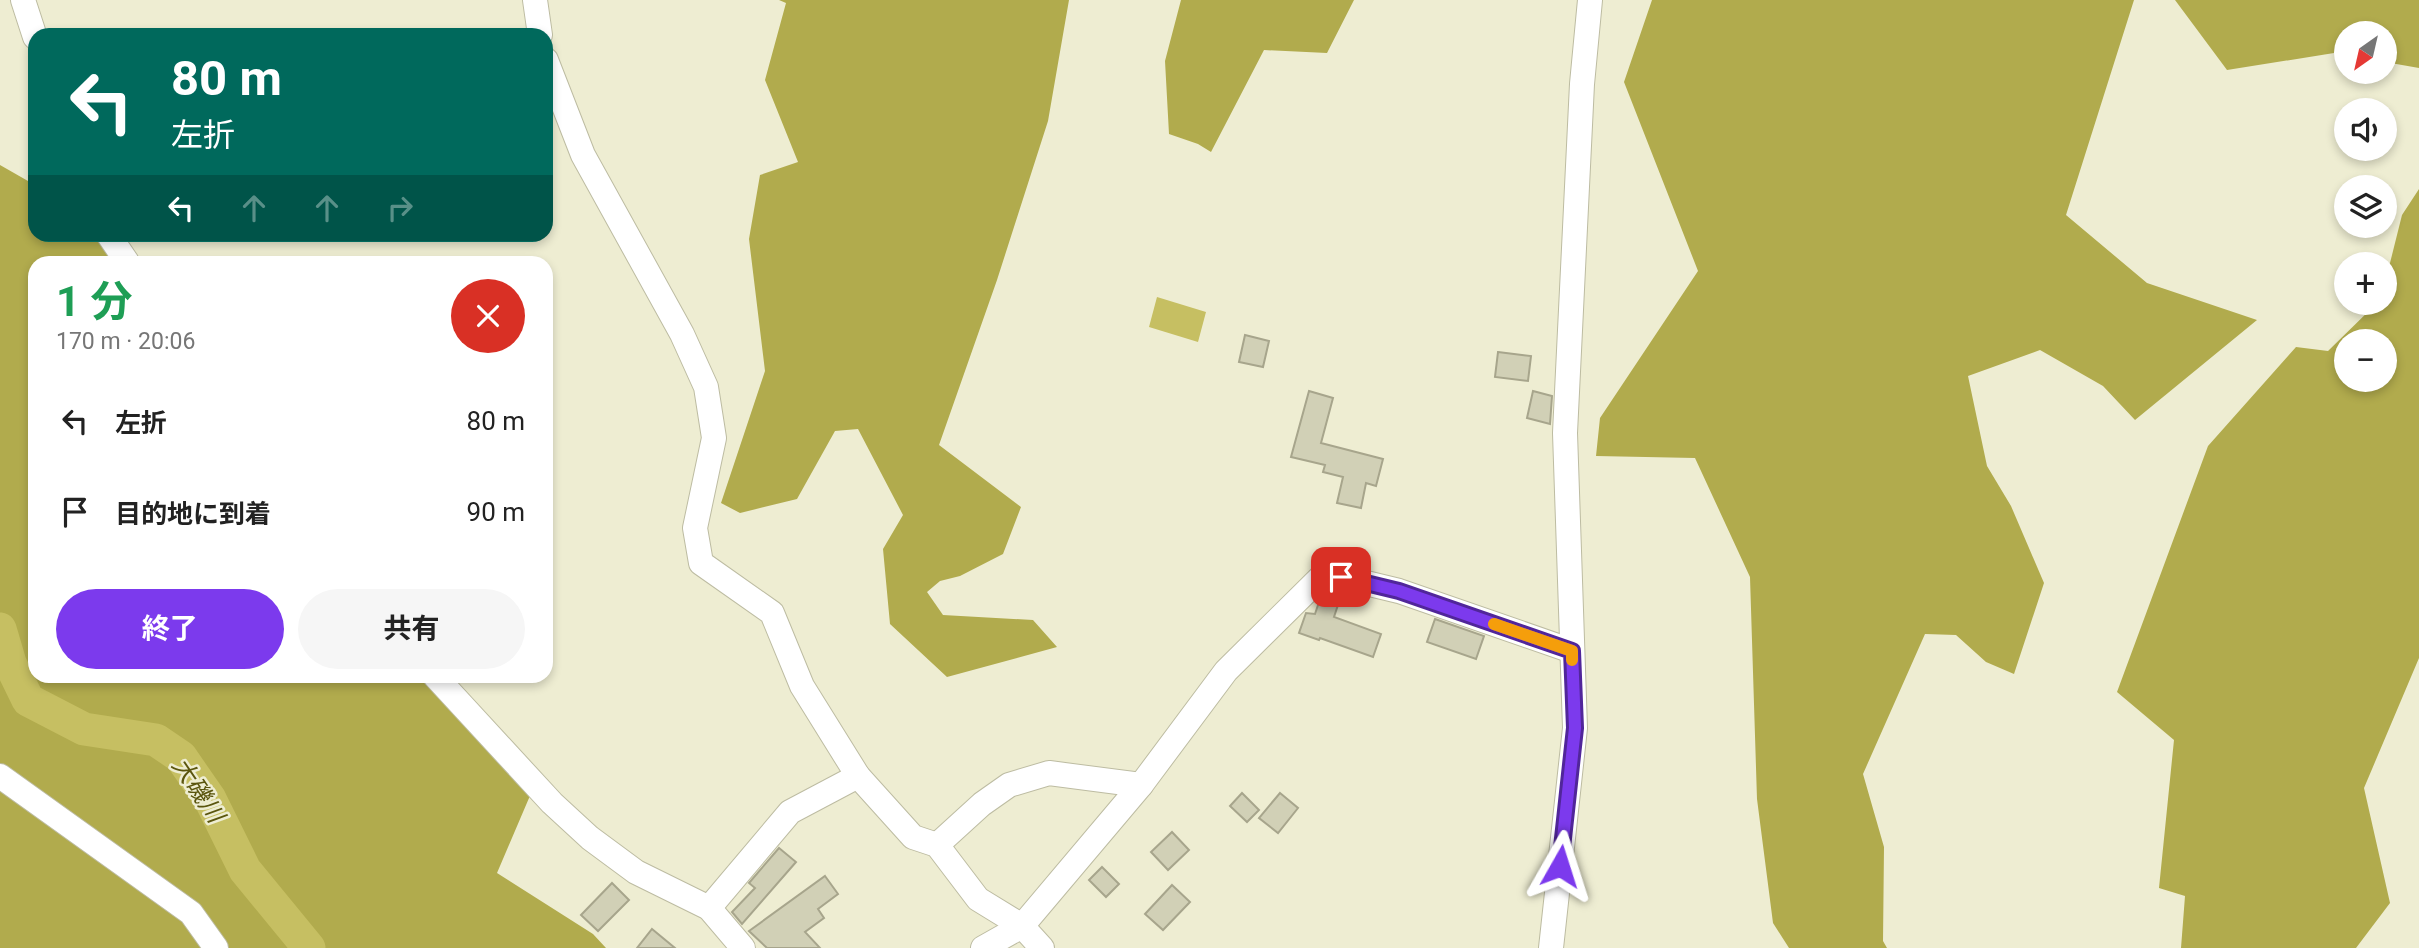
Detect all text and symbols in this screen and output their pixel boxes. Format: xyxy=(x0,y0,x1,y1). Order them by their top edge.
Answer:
north arrow xyxy=(2334,21,2398,84)
map controls xyxy=(2334,21,2397,392)
text: 80 m xyxy=(171,50,282,107)
icon: left xyxy=(56,56,147,147)
button: sound xyxy=(2334,98,2397,161)
text: 左折 xyxy=(171,116,235,154)
button: layers xyxy=(2334,175,2397,238)
icon: left xyxy=(162,189,200,227)
icon: ahead xyxy=(235,189,273,227)
icon: ahead xyxy=(308,189,346,227)
icon: right xyxy=(381,189,419,227)
button: + xyxy=(2334,252,2397,315)
text: 1 分 xyxy=(56,277,133,326)
button: close xyxy=(451,279,525,353)
text: 170 m · 20:06 xyxy=(56,328,195,355)
button: − xyxy=(2334,329,2397,392)
icon: left xyxy=(56,402,94,440)
text: 80 m xyxy=(467,406,525,436)
text: 左折 xyxy=(115,408,167,438)
icon: arrive xyxy=(56,493,94,531)
text: 90 m xyxy=(467,497,525,527)
text: 目的地に到着 xyxy=(115,499,271,529)
pin xyxy=(1311,547,1371,607)
icon: arrive xyxy=(1322,558,1360,596)
button: 終了 xyxy=(56,589,284,669)
button: 共有 xyxy=(298,589,525,669)
water label: 大磯川 xyxy=(166,752,231,830)
position arrow xyxy=(1523,829,1597,903)

